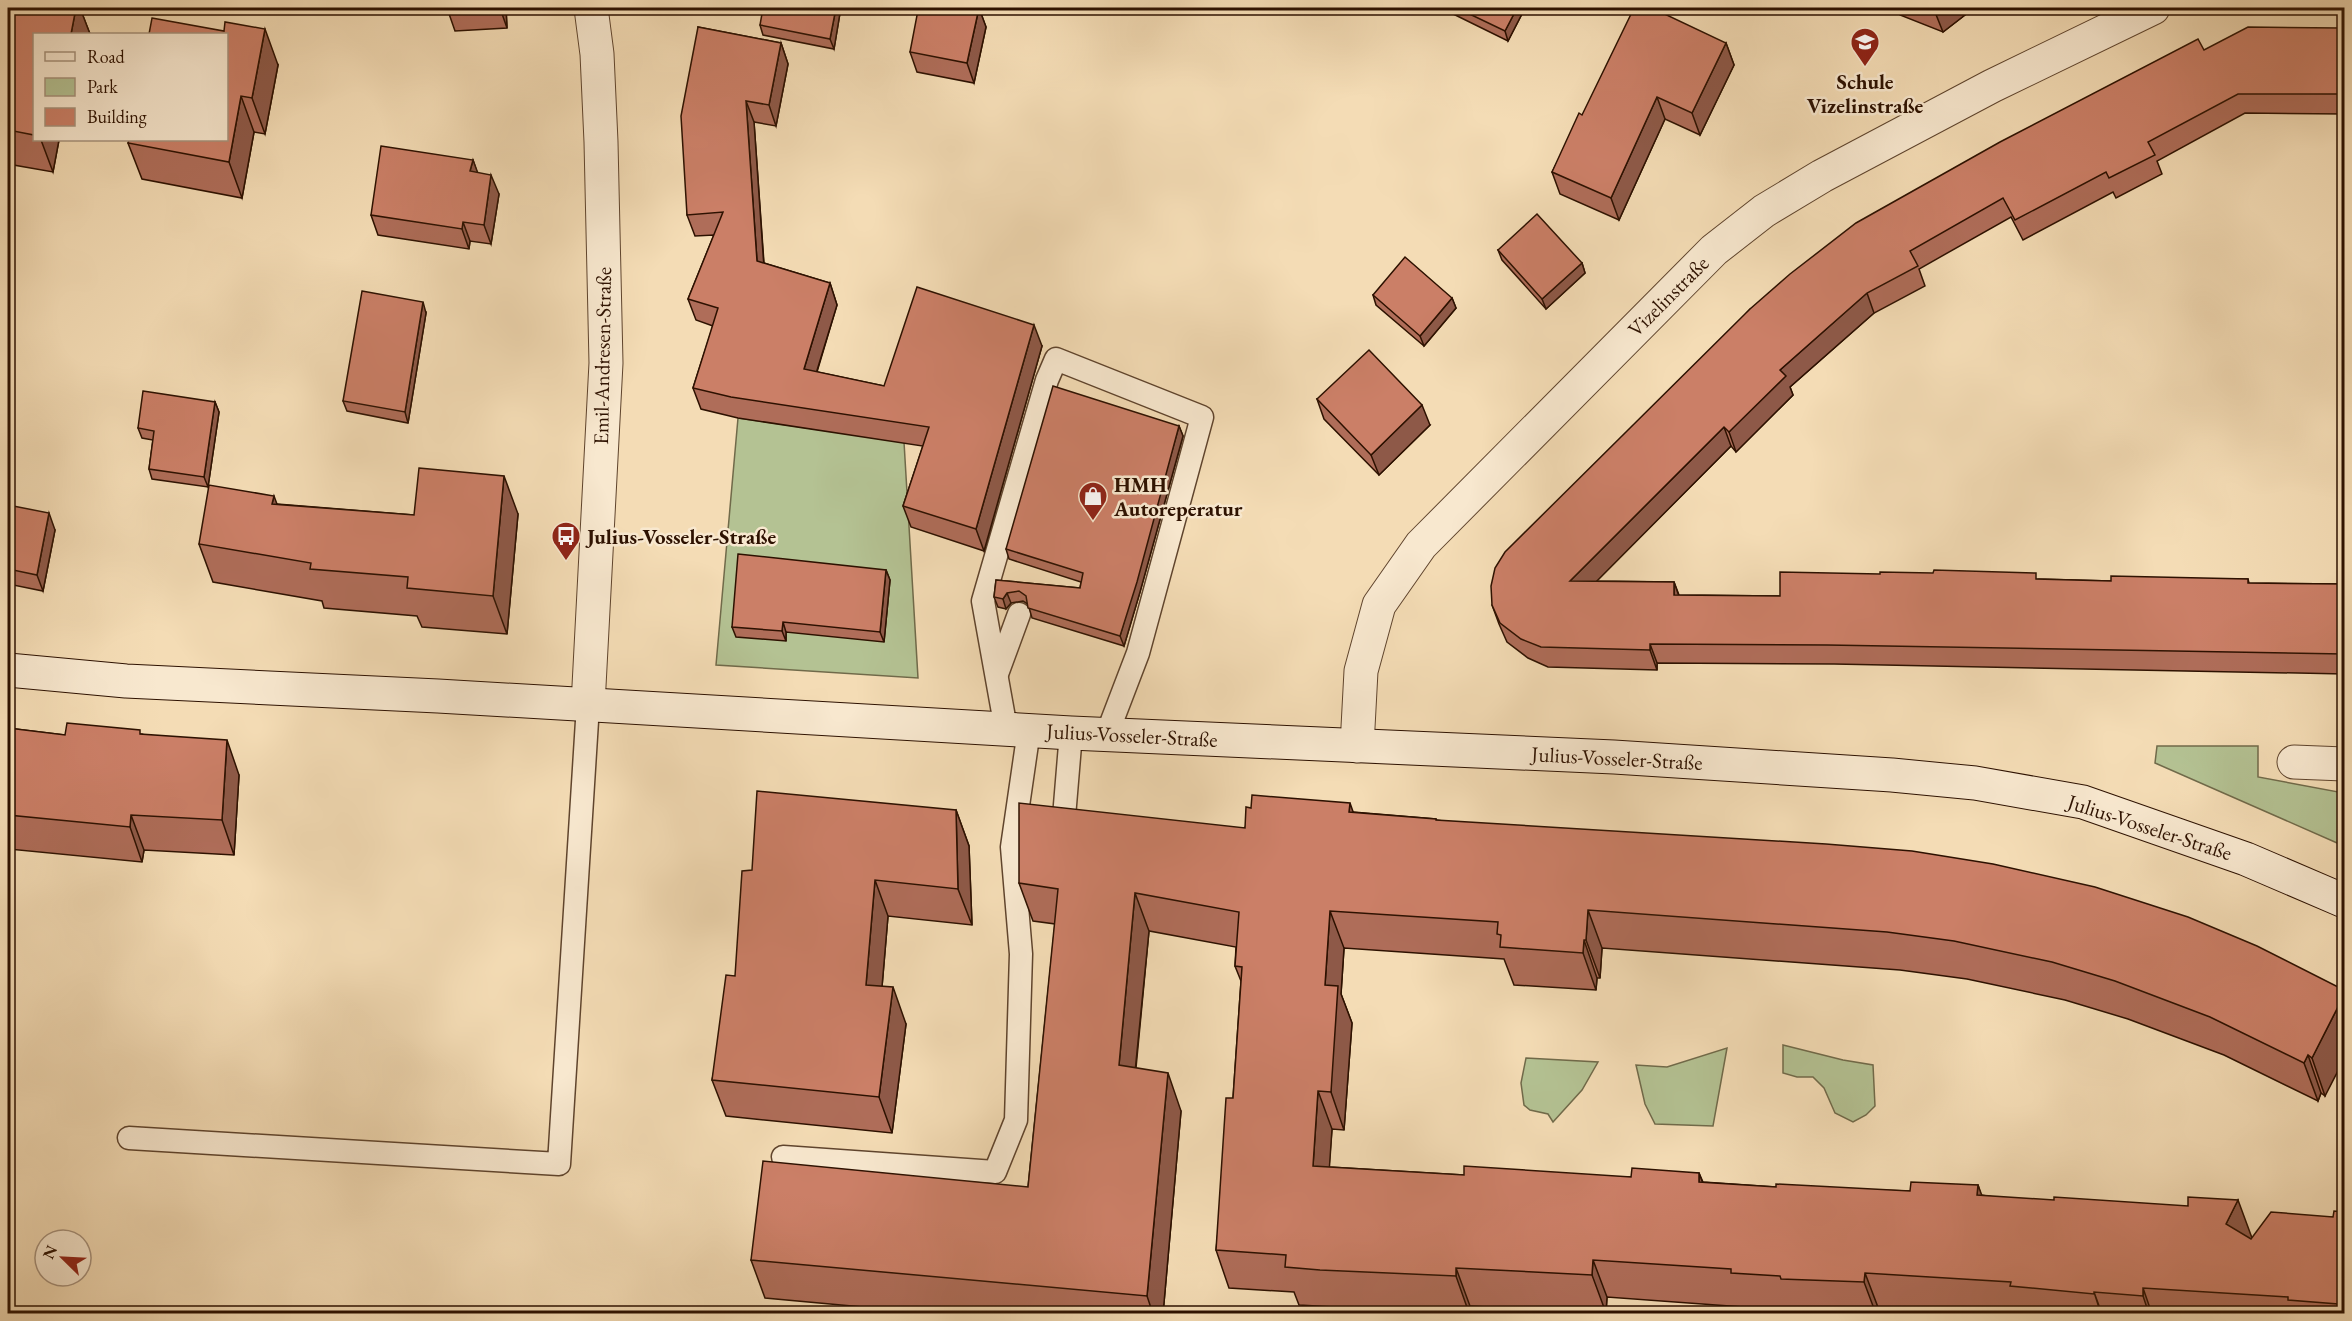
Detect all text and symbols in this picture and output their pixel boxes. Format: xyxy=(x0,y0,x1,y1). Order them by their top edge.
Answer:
school or university icon: Schule Vizelinstraße xyxy=(1849,26,1881,68)
legend xyxy=(33,33,228,141)
text: Road xyxy=(87,45,126,68)
place label: Schule Vizelinstraße xyxy=(1807,68,1924,119)
text: Park xyxy=(87,75,118,98)
text: Building xyxy=(87,105,147,128)
street label: Vizelinstraße xyxy=(1622,250,1714,342)
street label: Emil-Andresen-Straße xyxy=(587,267,617,445)
place label: HMH Autoreperatur xyxy=(1113,471,1243,522)
shop icon: HMH Autoreperatur xyxy=(1077,480,1109,522)
bus stop icon: Julius-Vosseler-Straße xyxy=(550,520,582,562)
place label: Julius-Vosseler-Straße xyxy=(585,523,776,550)
street label: Julius-Vosseler-Straße xyxy=(1044,717,1218,753)
street label: Julius-Vosseler-Straße xyxy=(1529,740,1703,776)
street label: Julius-Vosseler-Straße xyxy=(2063,787,2236,866)
north arrow xyxy=(33,1228,93,1288)
text: N xyxy=(38,1242,62,1262)

